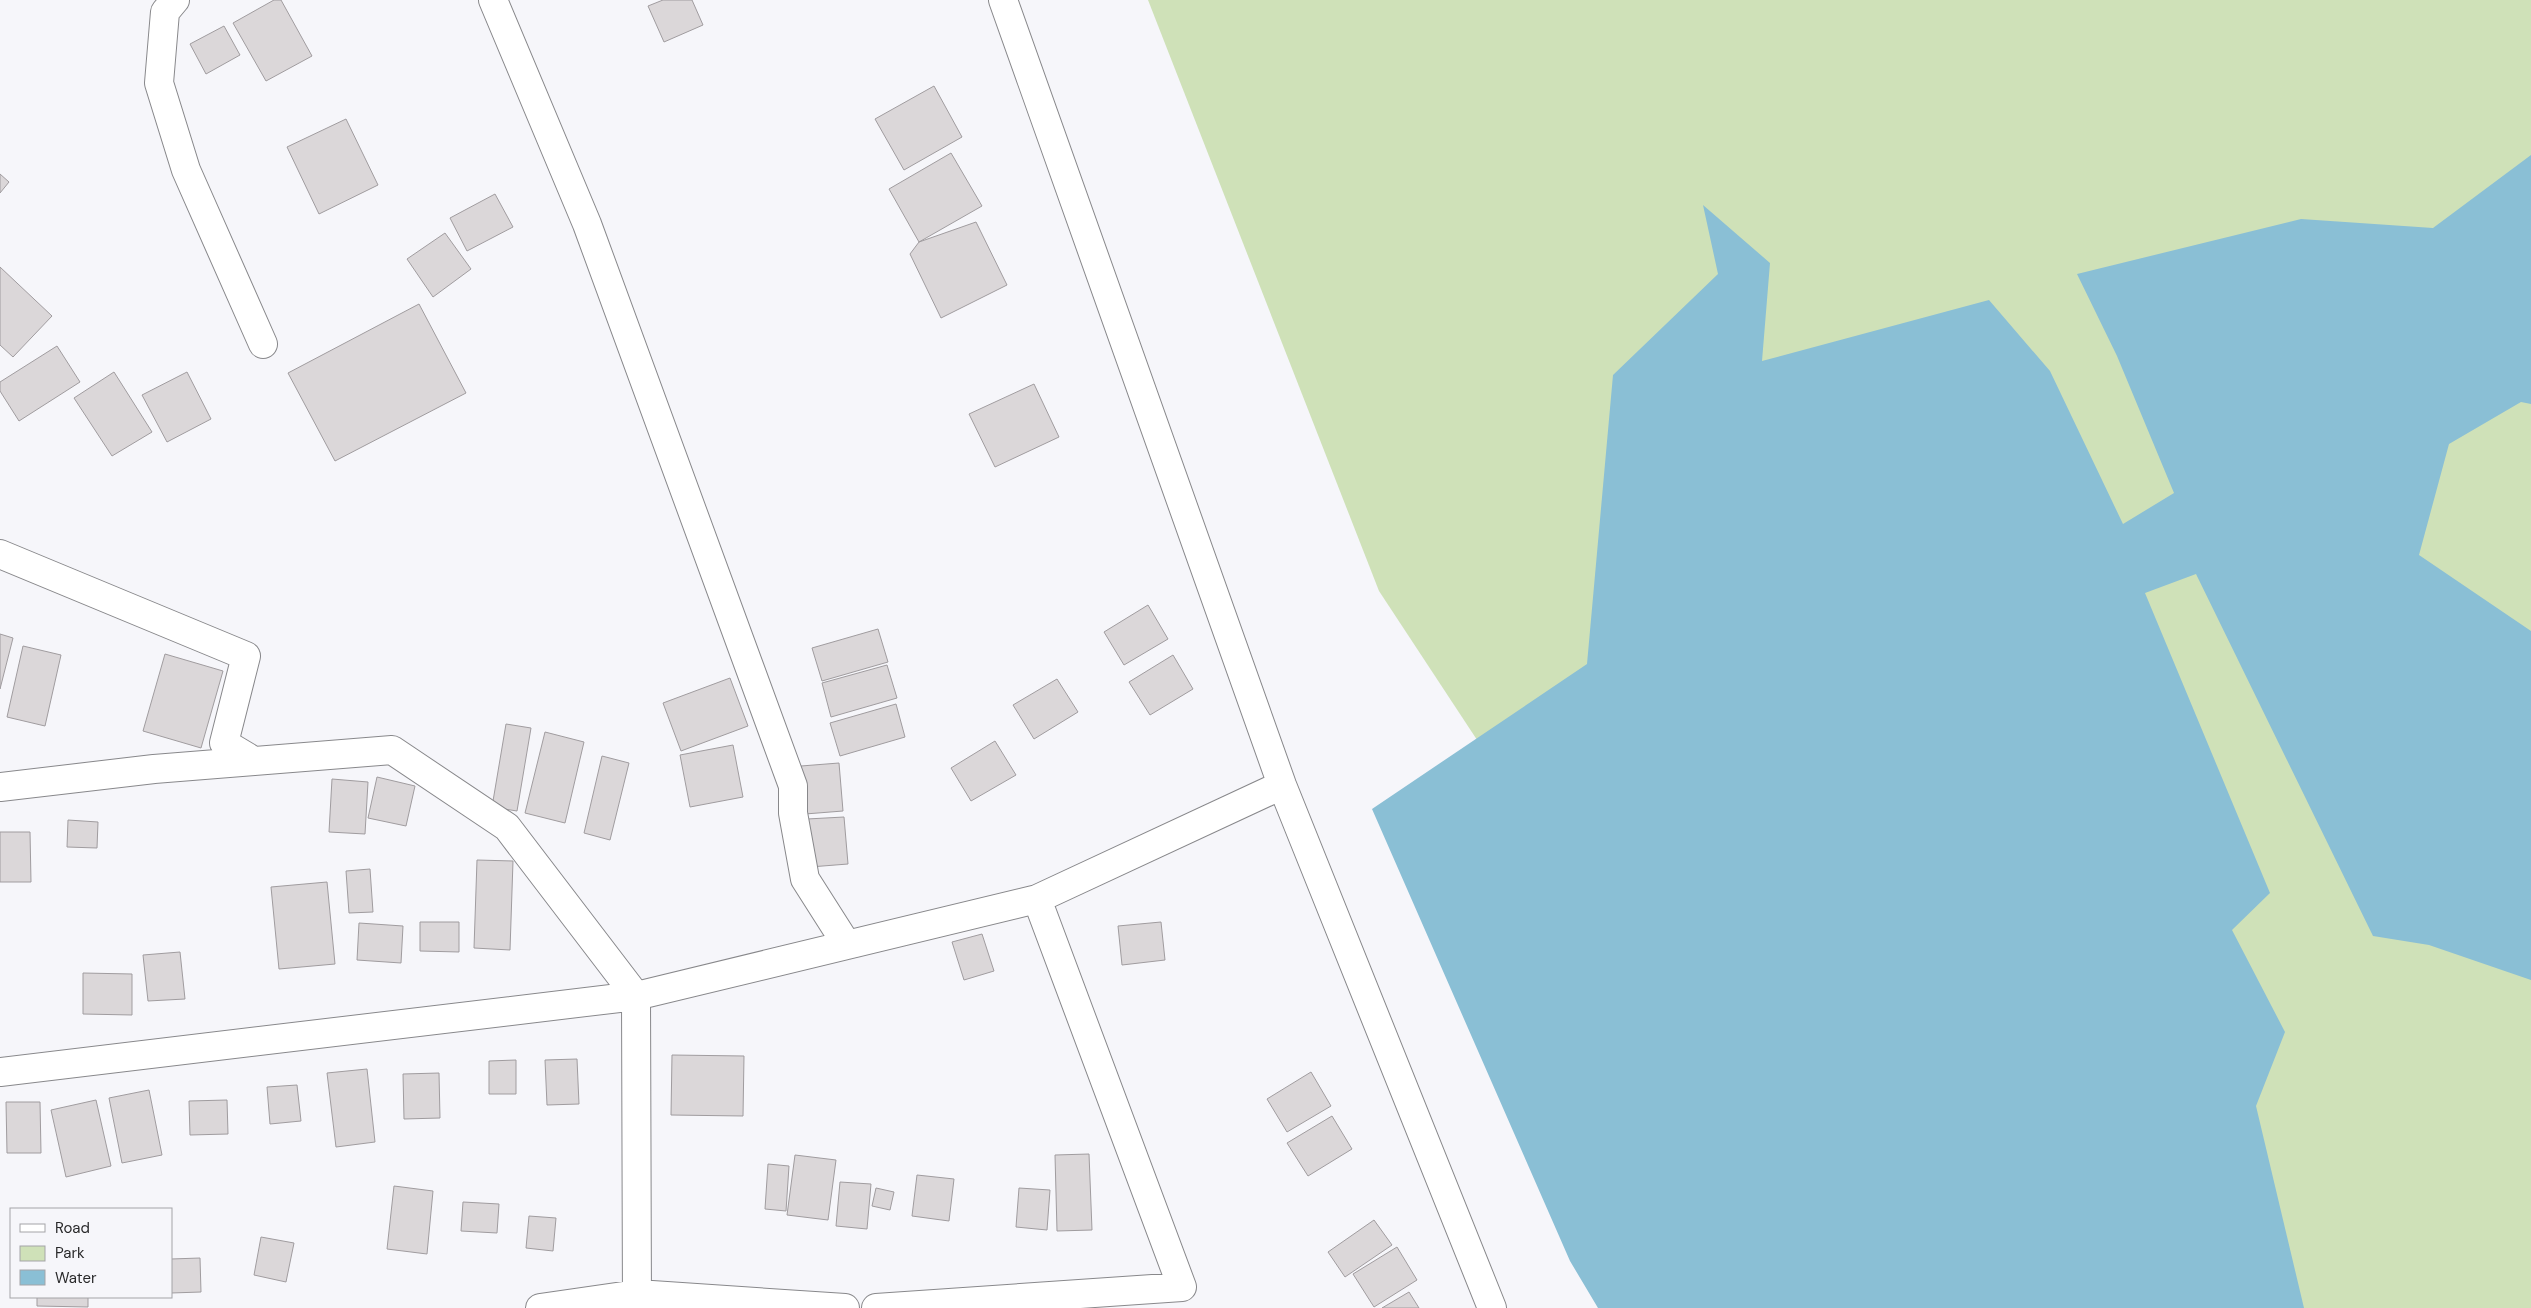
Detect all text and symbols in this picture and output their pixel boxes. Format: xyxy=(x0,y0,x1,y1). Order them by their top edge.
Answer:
legend xyxy=(10,1208,172,1298)
text: Road xyxy=(55,1218,90,1238)
text: Park xyxy=(55,1243,85,1263)
text: Water xyxy=(55,1268,97,1288)

